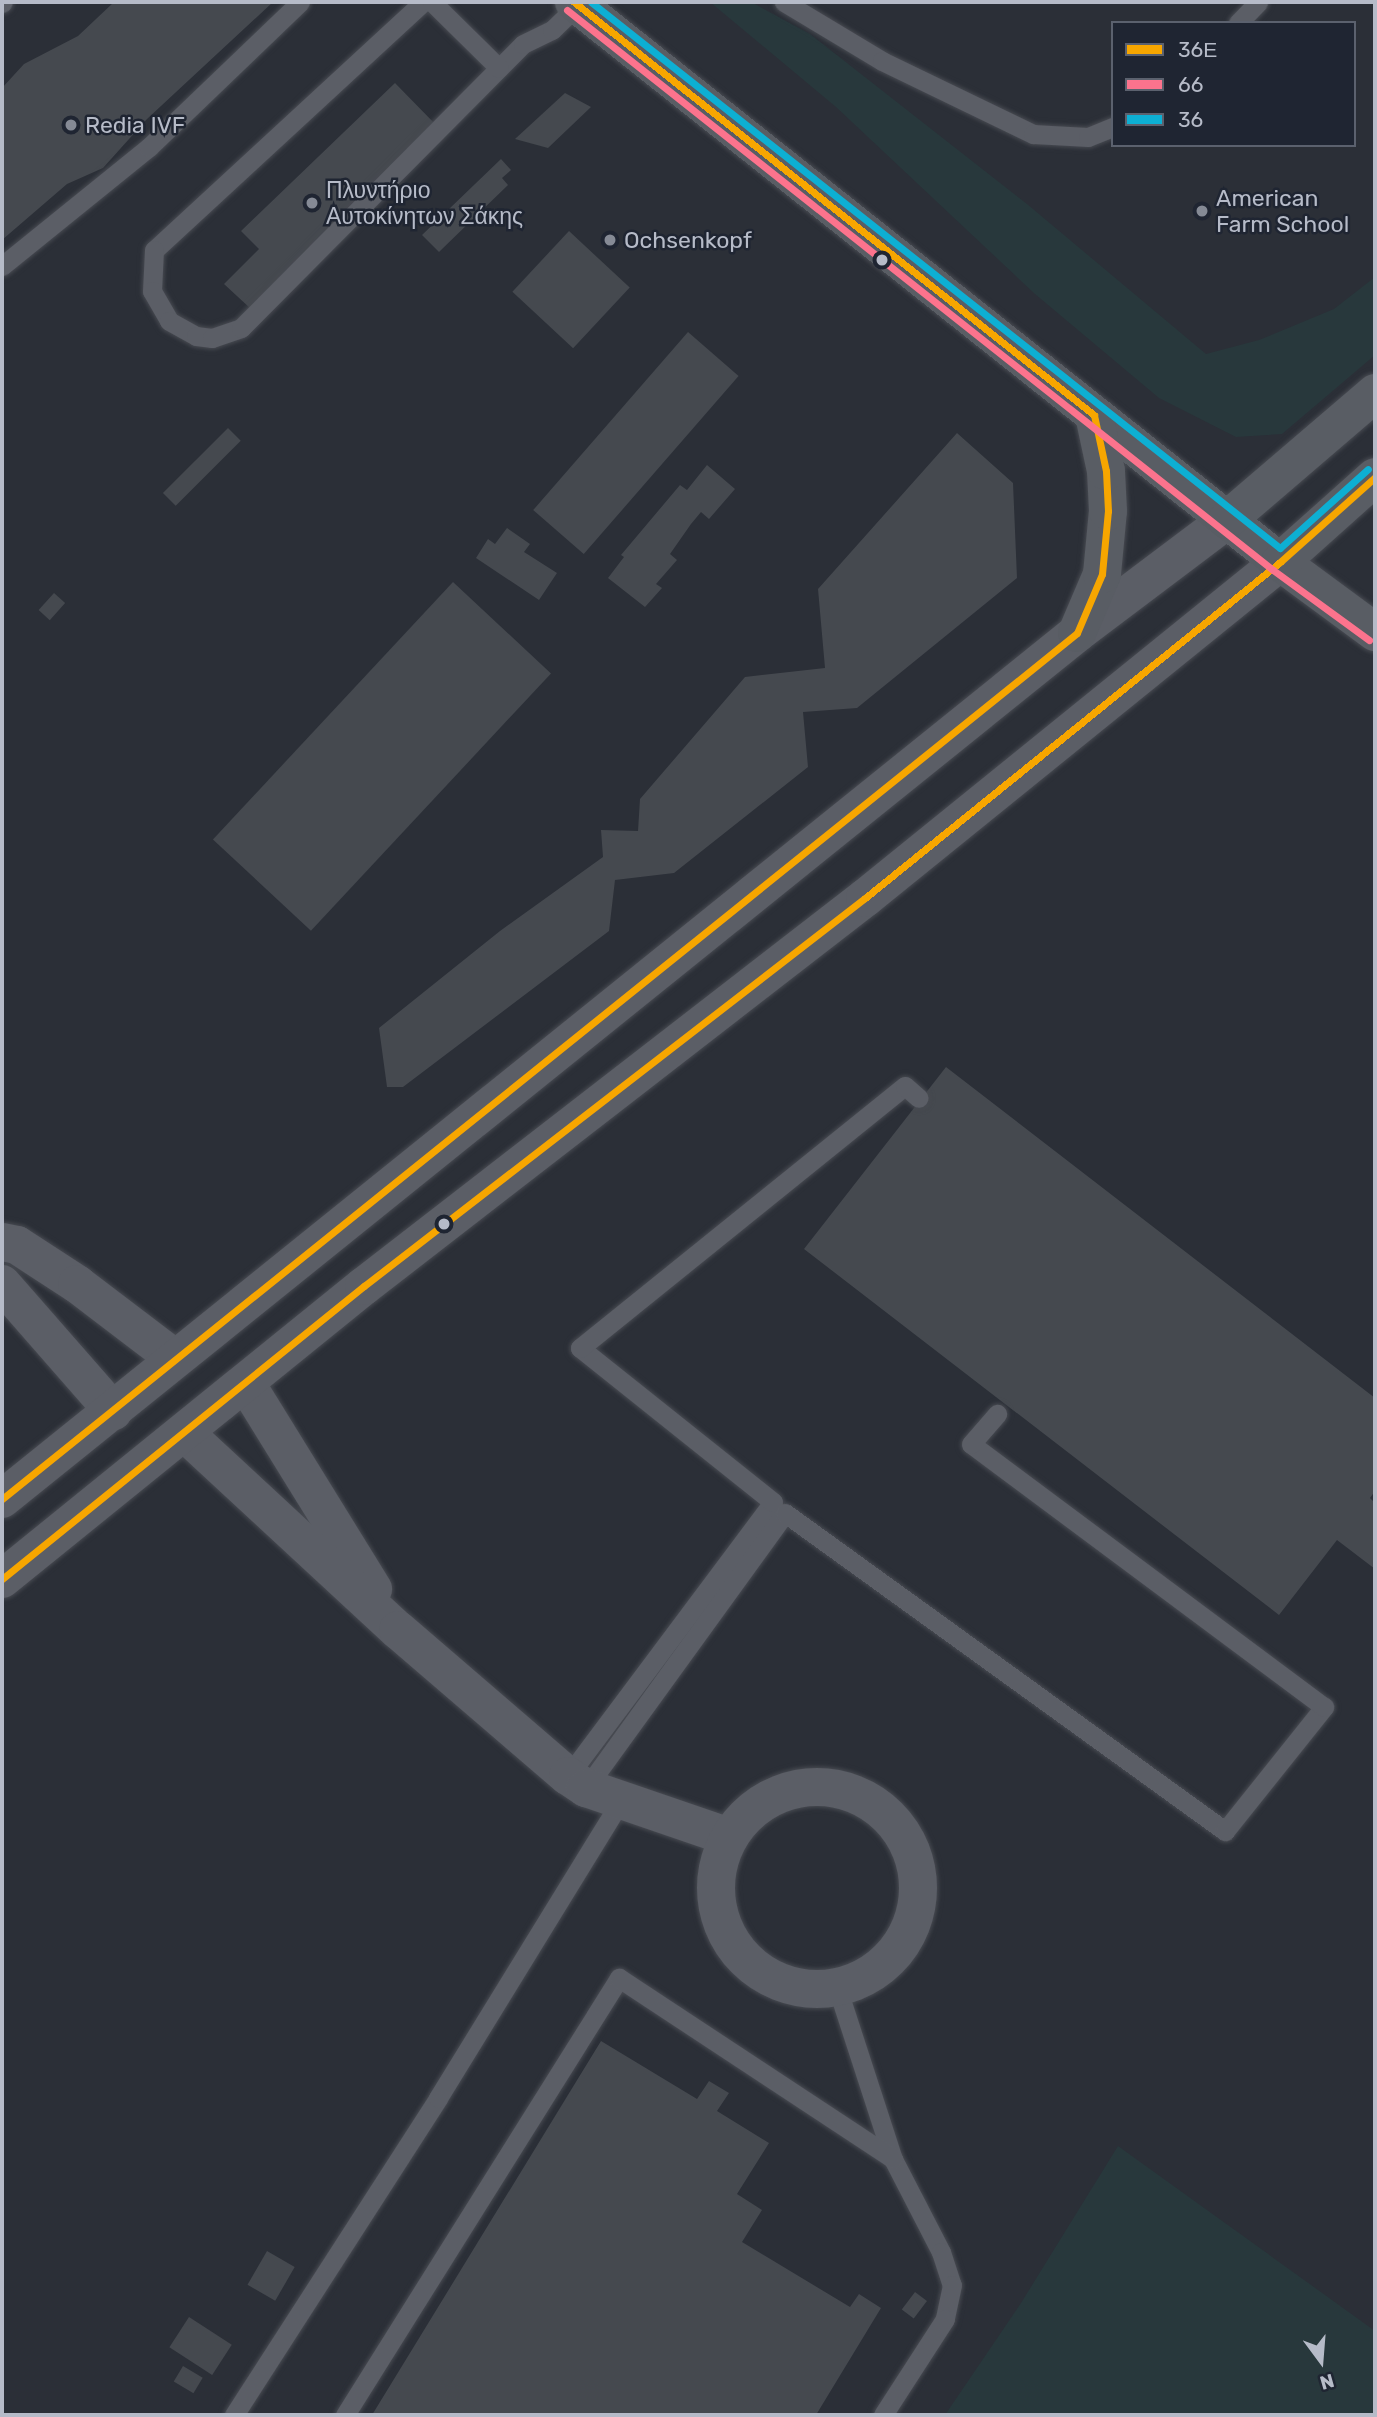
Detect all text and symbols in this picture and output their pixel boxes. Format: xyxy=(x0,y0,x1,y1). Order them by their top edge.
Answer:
legend xyxy=(1111,21,1356,147)
text: 36Ε xyxy=(1178,37,1217,62)
text: 66 xyxy=(1178,72,1203,97)
text: 36 xyxy=(1178,107,1203,132)
place label: Redia IVF xyxy=(85,111,185,139)
marker: Redia IVF xyxy=(63,117,79,133)
place label: Πλυντήριο Αυτοκίνητων Σάκης xyxy=(326,176,523,230)
place label: American Farm School xyxy=(1216,184,1349,238)
marker: Πλυντήριο Αυτοκίνητων Σάκης xyxy=(304,195,320,211)
marker: American Farm School xyxy=(1194,203,1210,219)
place label: Ochsenkopf xyxy=(624,226,752,254)
marker: Ochsenkopf xyxy=(602,232,618,248)
unlabelled marker xyxy=(875,253,889,267)
unlabelled marker xyxy=(437,1217,451,1231)
north arrow xyxy=(1286,2326,1356,2396)
text: N xyxy=(1317,2369,1337,2395)

